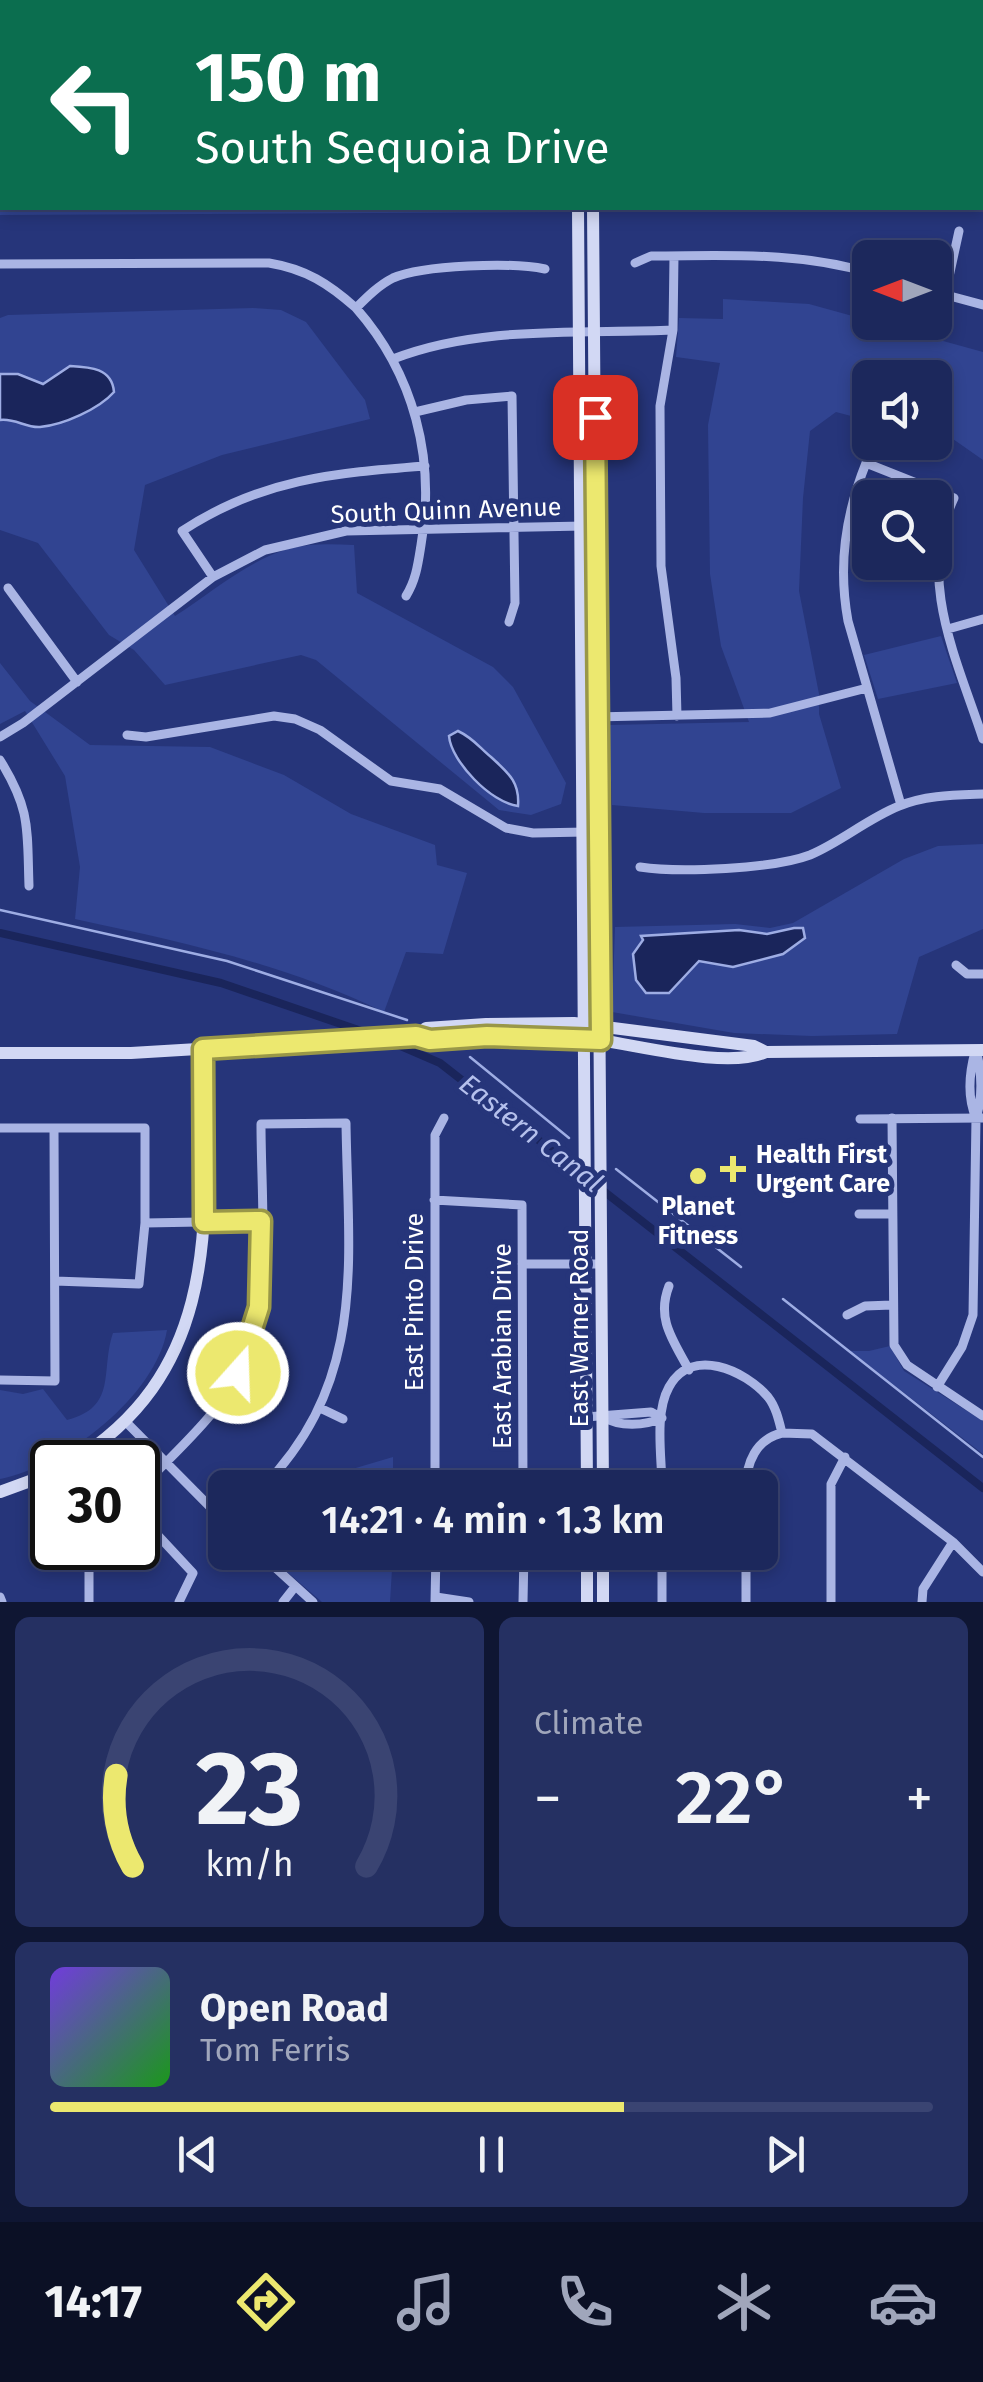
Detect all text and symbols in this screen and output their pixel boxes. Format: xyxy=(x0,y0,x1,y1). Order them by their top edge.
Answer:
text: 150 m xyxy=(195,36,382,120)
icon: left xyxy=(30,40,160,170)
text: South Sequoia Drive xyxy=(195,121,610,175)
north arrow xyxy=(852,240,952,340)
map controls xyxy=(852,240,952,580)
button: sound xyxy=(852,360,952,460)
pin xyxy=(553,375,638,460)
icon: arrive xyxy=(568,390,623,445)
button: search xyxy=(852,480,952,580)
street label: South Quinn Avenue xyxy=(330,492,562,530)
water label: Eastern Canal xyxy=(453,1067,609,1199)
place label: Health First Urgent Care xyxy=(756,1140,890,1199)
marker: Health First Urgent Care xyxy=(720,1156,746,1182)
marker: Planet Fitness xyxy=(687,1165,709,1187)
place label: Planet Fitness xyxy=(658,1192,738,1251)
street label: East Pinto Drive xyxy=(400,1213,430,1391)
street label: East Warner Road xyxy=(565,1228,595,1428)
street label: East Arabian Drive xyxy=(488,1243,518,1449)
position arrow xyxy=(186,1321,290,1425)
speed limit sign: 30 xyxy=(30,1440,160,1570)
text: 14:21 · 4 min · 1.3 km xyxy=(322,1497,664,1543)
text: Climate xyxy=(534,1704,643,1742)
text: 23 xyxy=(196,1727,303,1852)
text: 22° xyxy=(676,1753,791,1843)
text: − xyxy=(534,1766,562,1832)
text: + xyxy=(906,1766,933,1832)
text: km/h xyxy=(205,1843,294,1885)
text: Open Road xyxy=(200,1985,389,2031)
text: Tom Ferris xyxy=(200,2031,350,2069)
icon: previous xyxy=(170,2127,225,2182)
icon: pause xyxy=(464,2127,519,2182)
icon: next xyxy=(758,2127,813,2182)
icon: directions xyxy=(231,2267,301,2337)
icon: music xyxy=(391,2267,461,2337)
icon: phone xyxy=(550,2267,620,2337)
icon: climate xyxy=(709,2267,779,2337)
icon: car xyxy=(868,2267,938,2337)
text: 14:17 xyxy=(45,2275,142,2329)

